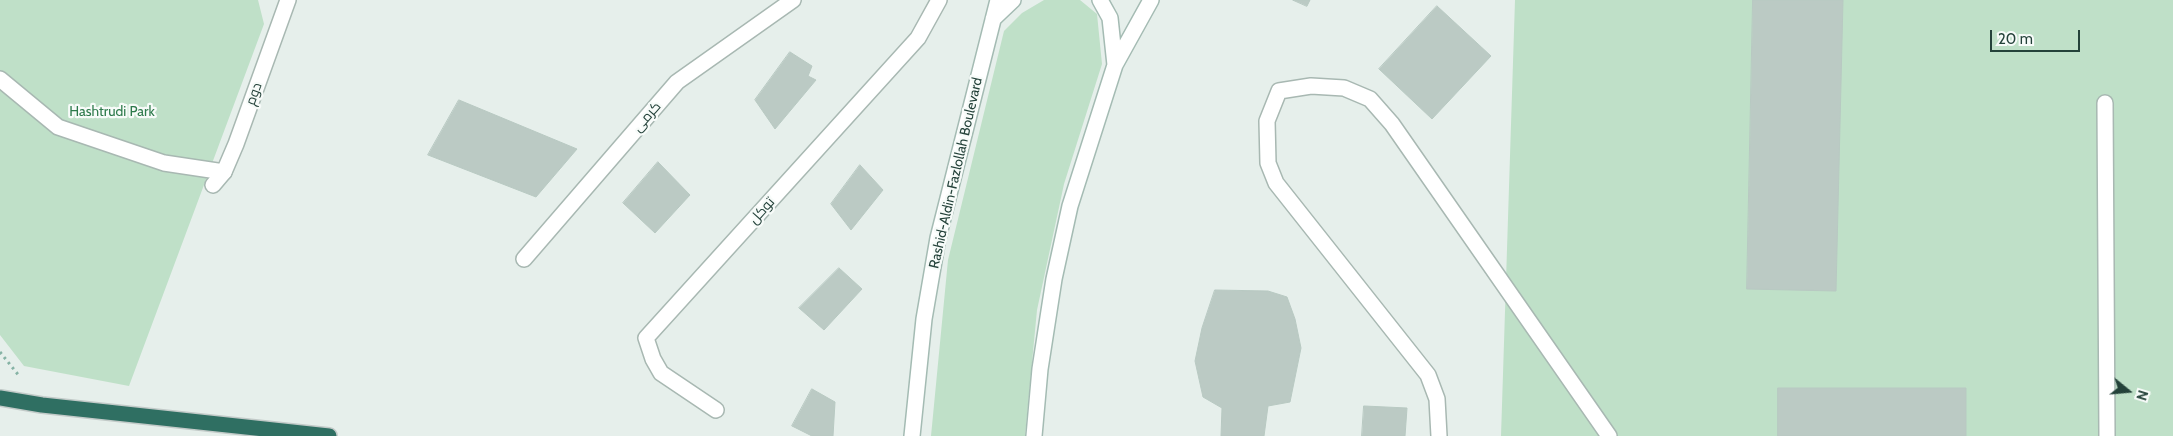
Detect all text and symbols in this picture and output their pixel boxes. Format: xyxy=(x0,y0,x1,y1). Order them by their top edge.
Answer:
scale bar xyxy=(1993,20,2083,52)
text: 20 m xyxy=(1998,30,2033,48)
street label: Rashid-Aldin-Fazlollah Boulevard xyxy=(926,76,986,270)
street label: دوم xyxy=(242,80,266,108)
street label: کرمی xyxy=(629,99,665,135)
park label: Hashtrudi Park xyxy=(69,104,155,120)
street label: توکل xyxy=(746,194,778,228)
north arrow xyxy=(2103,366,2153,416)
text: N xyxy=(2132,388,2152,403)

